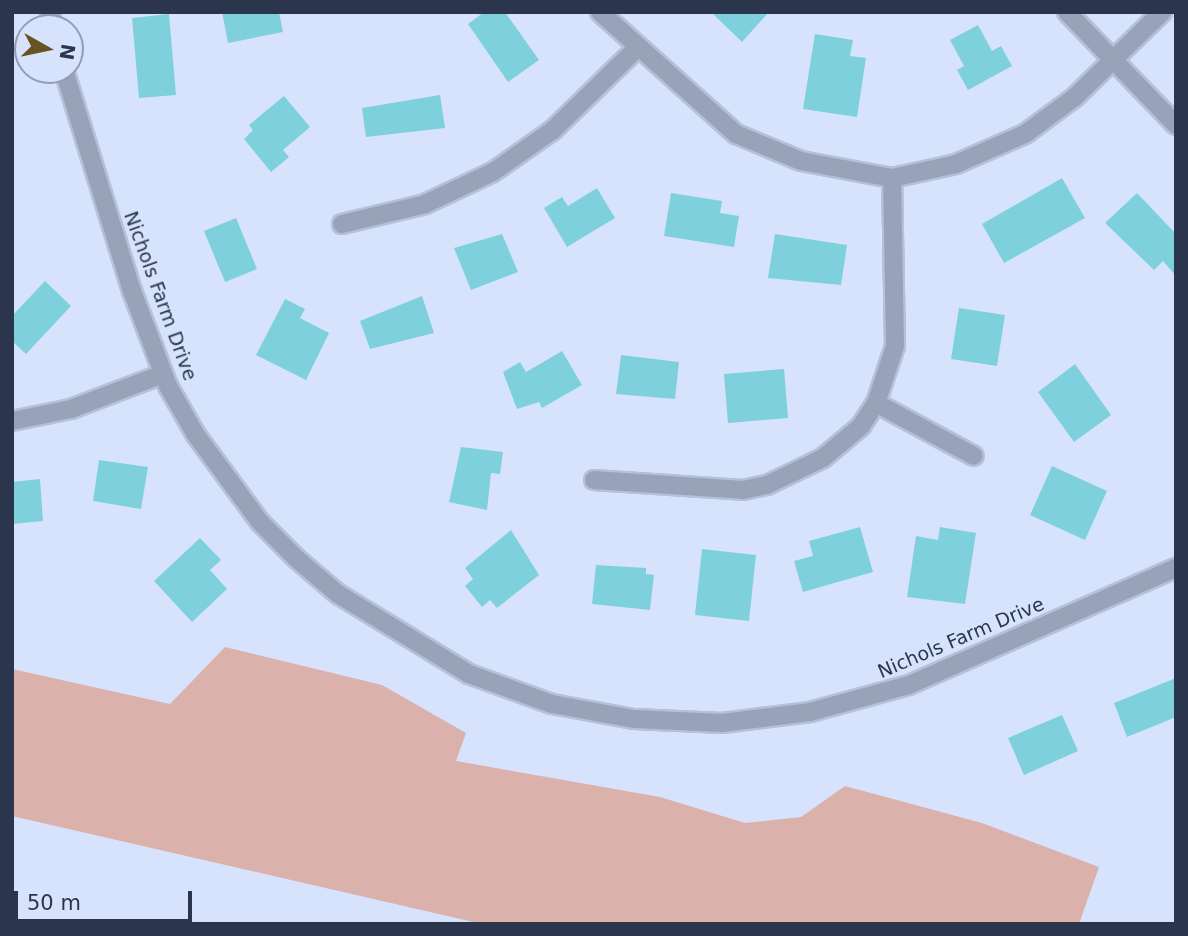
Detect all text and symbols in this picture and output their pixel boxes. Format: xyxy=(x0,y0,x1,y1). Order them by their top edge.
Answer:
north arrow xyxy=(14,14,84,84)
text: N xyxy=(56,42,80,62)
street label: Nichols Farm Drive xyxy=(119,208,201,384)
street label: Nichols Farm Drive xyxy=(874,593,1048,683)
scale bar xyxy=(18,876,196,920)
text: 50 m xyxy=(27,891,81,915)

